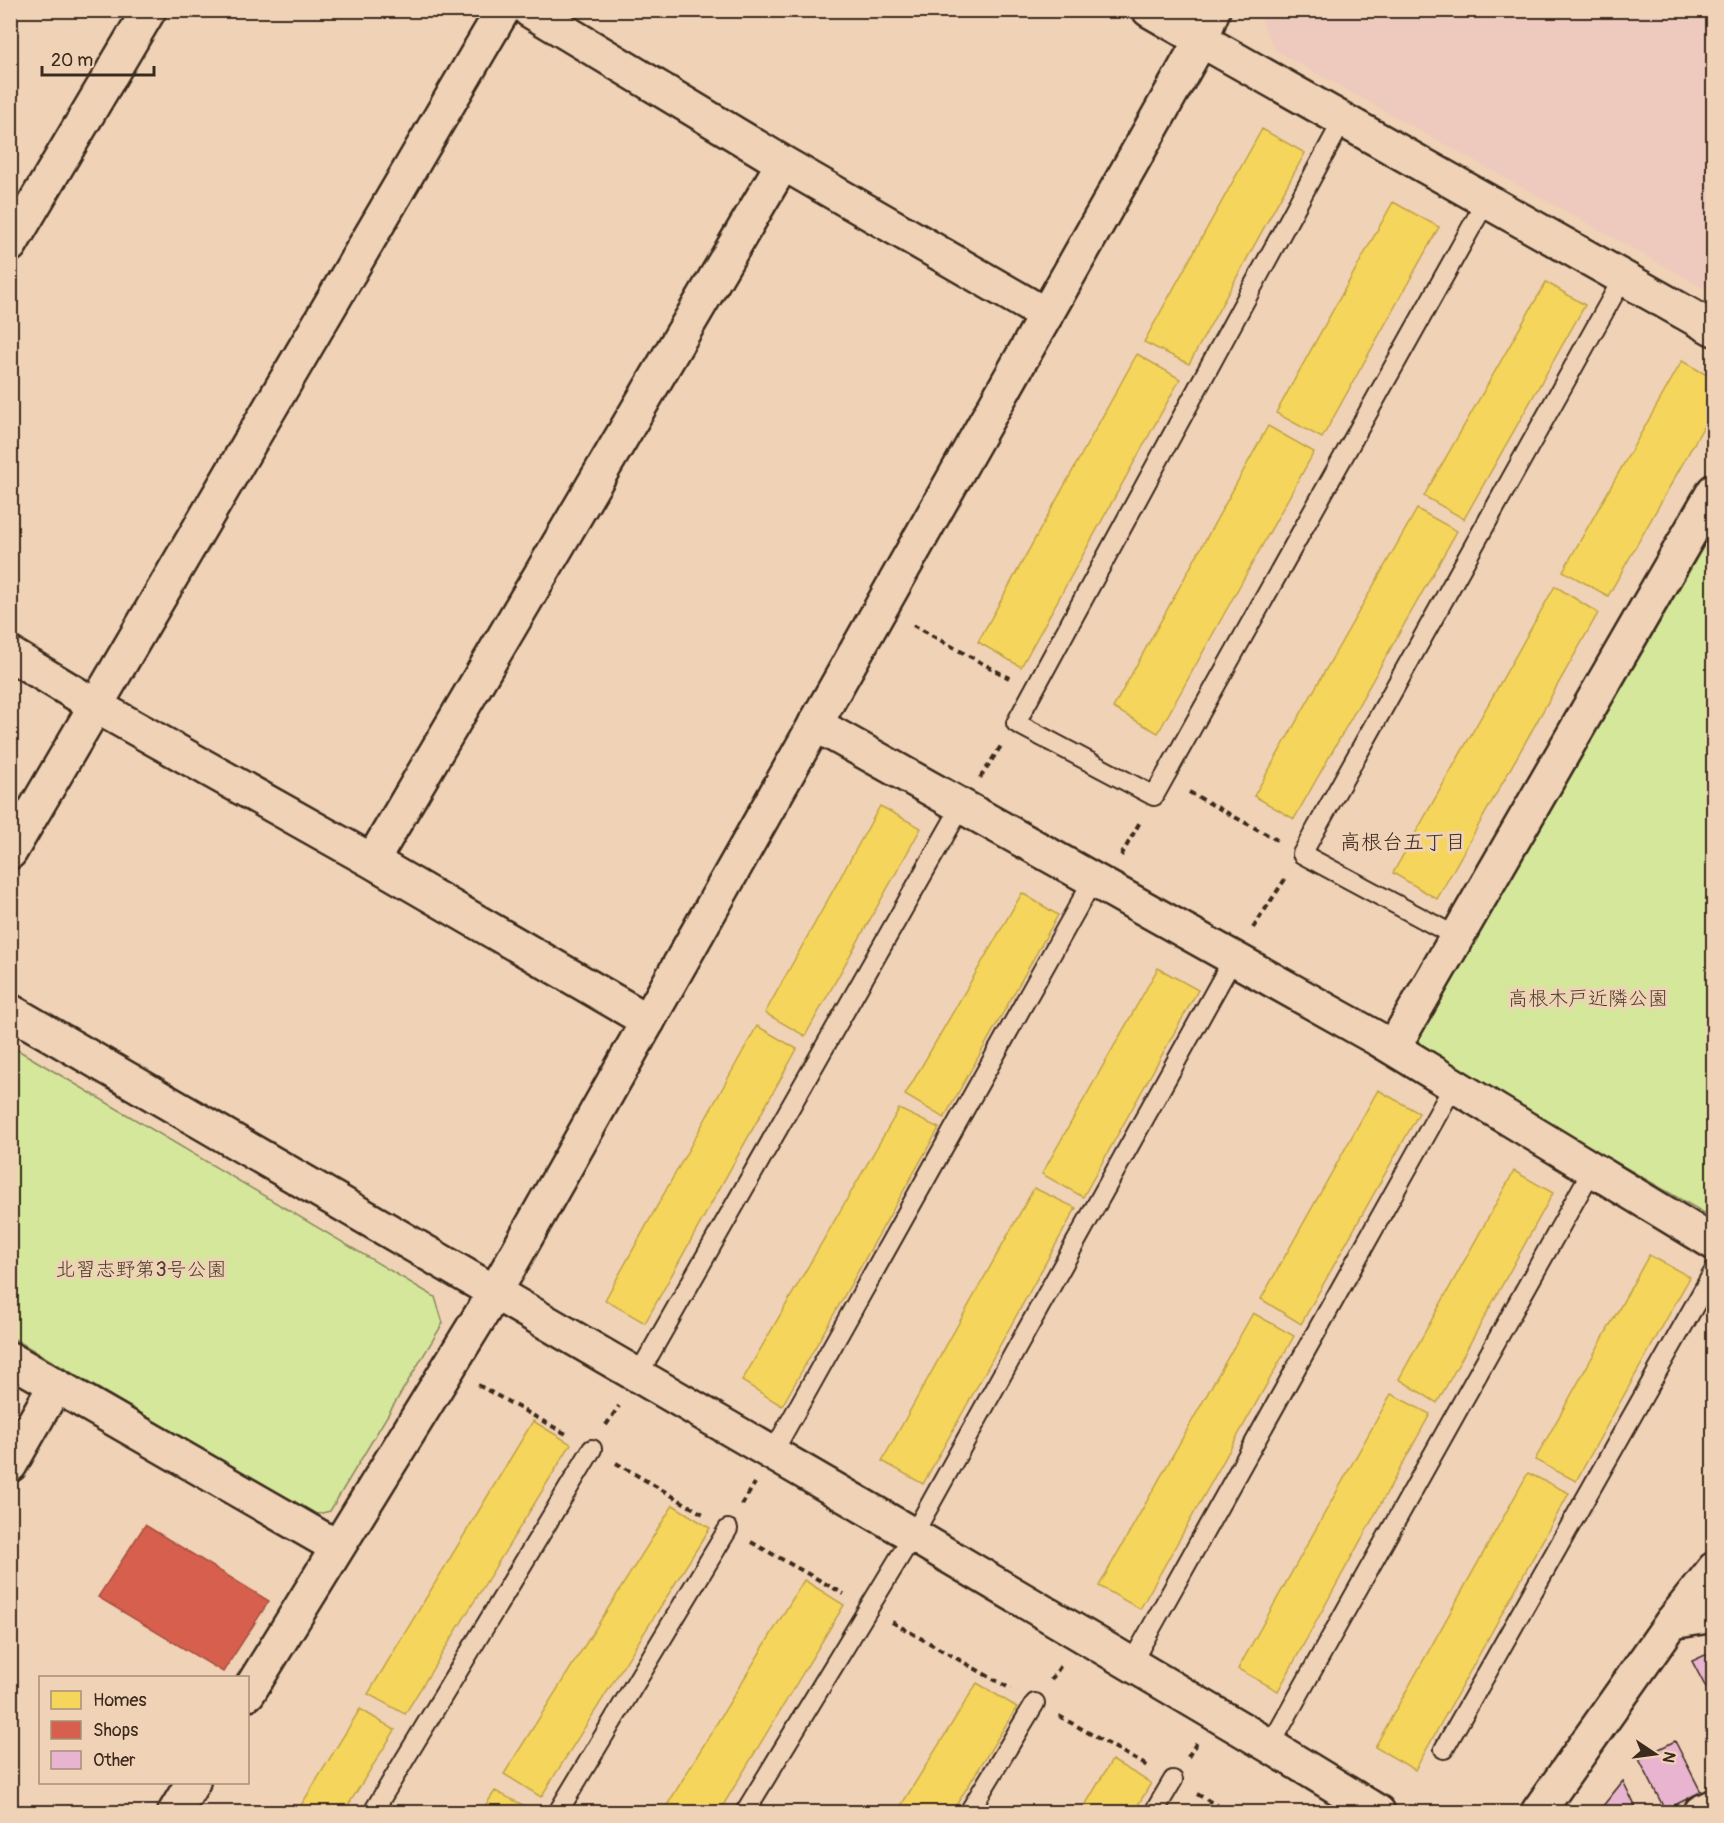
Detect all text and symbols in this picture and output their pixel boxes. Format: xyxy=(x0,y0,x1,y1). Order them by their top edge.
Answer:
scale bar xyxy=(42,39,154,77)
text: 20 m xyxy=(51,49,93,72)
district label: 高根台五丁目 xyxy=(1340,829,1466,856)
park label: 高根木戸近隣公園 xyxy=(1508,986,1668,1011)
park label: 北習志野第3号公園 xyxy=(55,1257,227,1282)
legend xyxy=(39,1676,249,1784)
text: Homes xyxy=(93,1689,146,1712)
text: Shops xyxy=(93,1719,138,1742)
north arrow xyxy=(1625,1724,1685,1784)
text: Other xyxy=(93,1749,136,1772)
text: N xyxy=(1658,1750,1680,1765)

